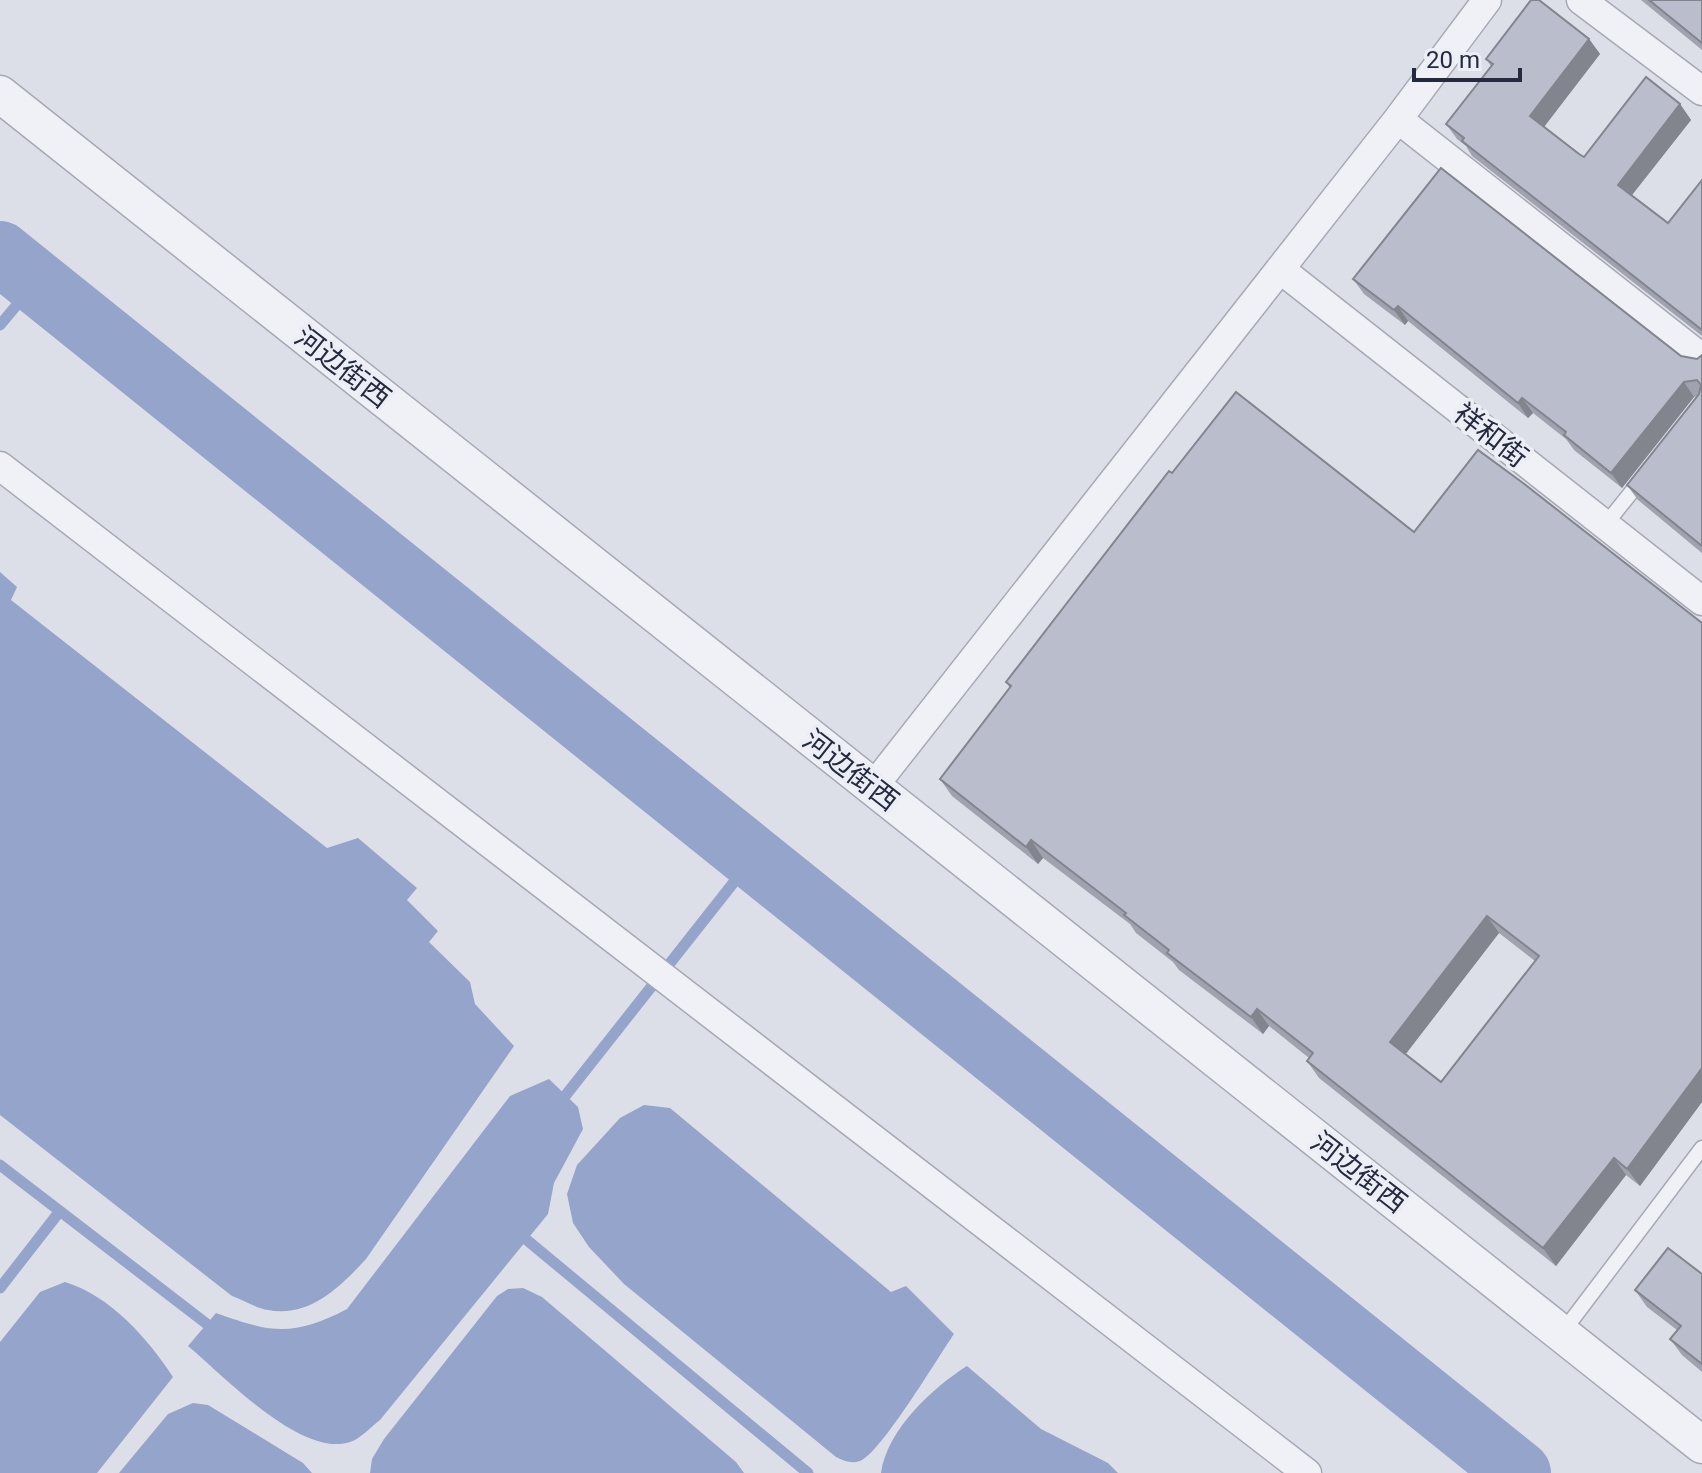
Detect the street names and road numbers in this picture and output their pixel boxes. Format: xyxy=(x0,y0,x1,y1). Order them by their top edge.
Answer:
street label: 河边街西 xyxy=(288,320,397,415)
street label: 祥和街 xyxy=(1447,397,1534,474)
street label: 河边街西 xyxy=(796,723,905,818)
street label: 河边街西 xyxy=(1304,1125,1413,1220)

